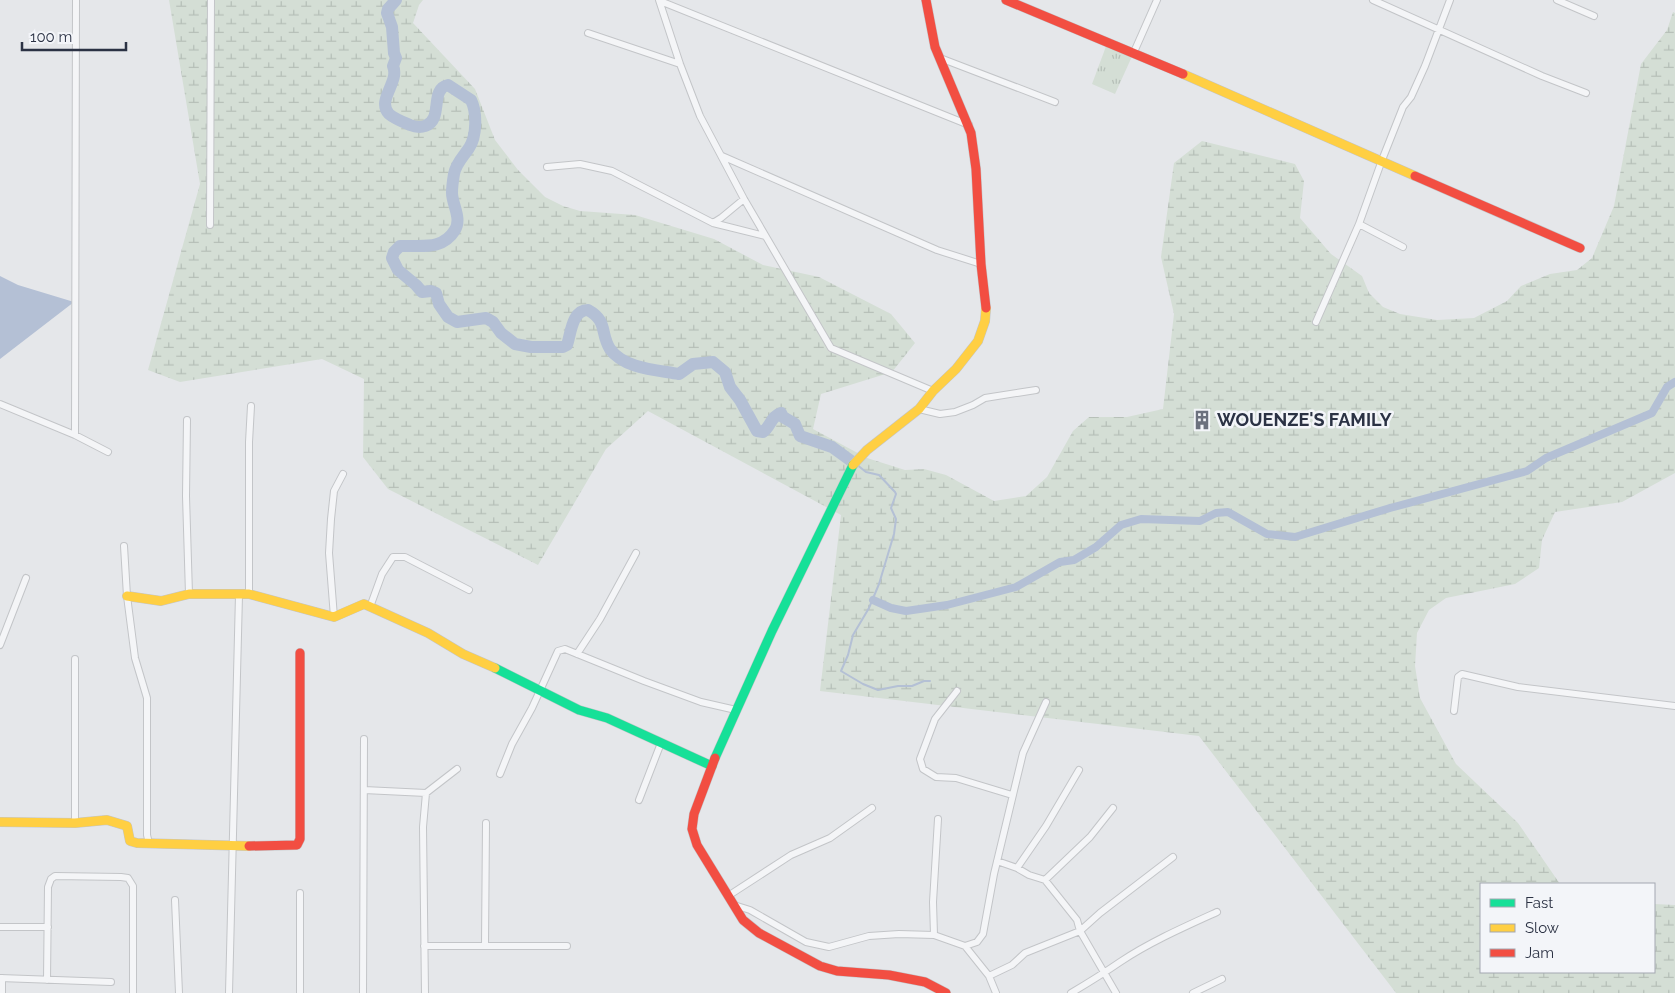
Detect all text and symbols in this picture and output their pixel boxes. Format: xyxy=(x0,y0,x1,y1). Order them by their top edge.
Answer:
scale bar xyxy=(22,20,126,52)
text: 100 m xyxy=(30,28,72,46)
building icon: WOUENZE'S FAMILY xyxy=(1191,409,1213,431)
place label: WOUENZE'S FAMILY xyxy=(1217,409,1392,430)
legend xyxy=(1480,883,1655,973)
text: Fast xyxy=(1525,894,1553,912)
text: Slow xyxy=(1525,919,1559,937)
text: Jam xyxy=(1525,944,1554,962)

